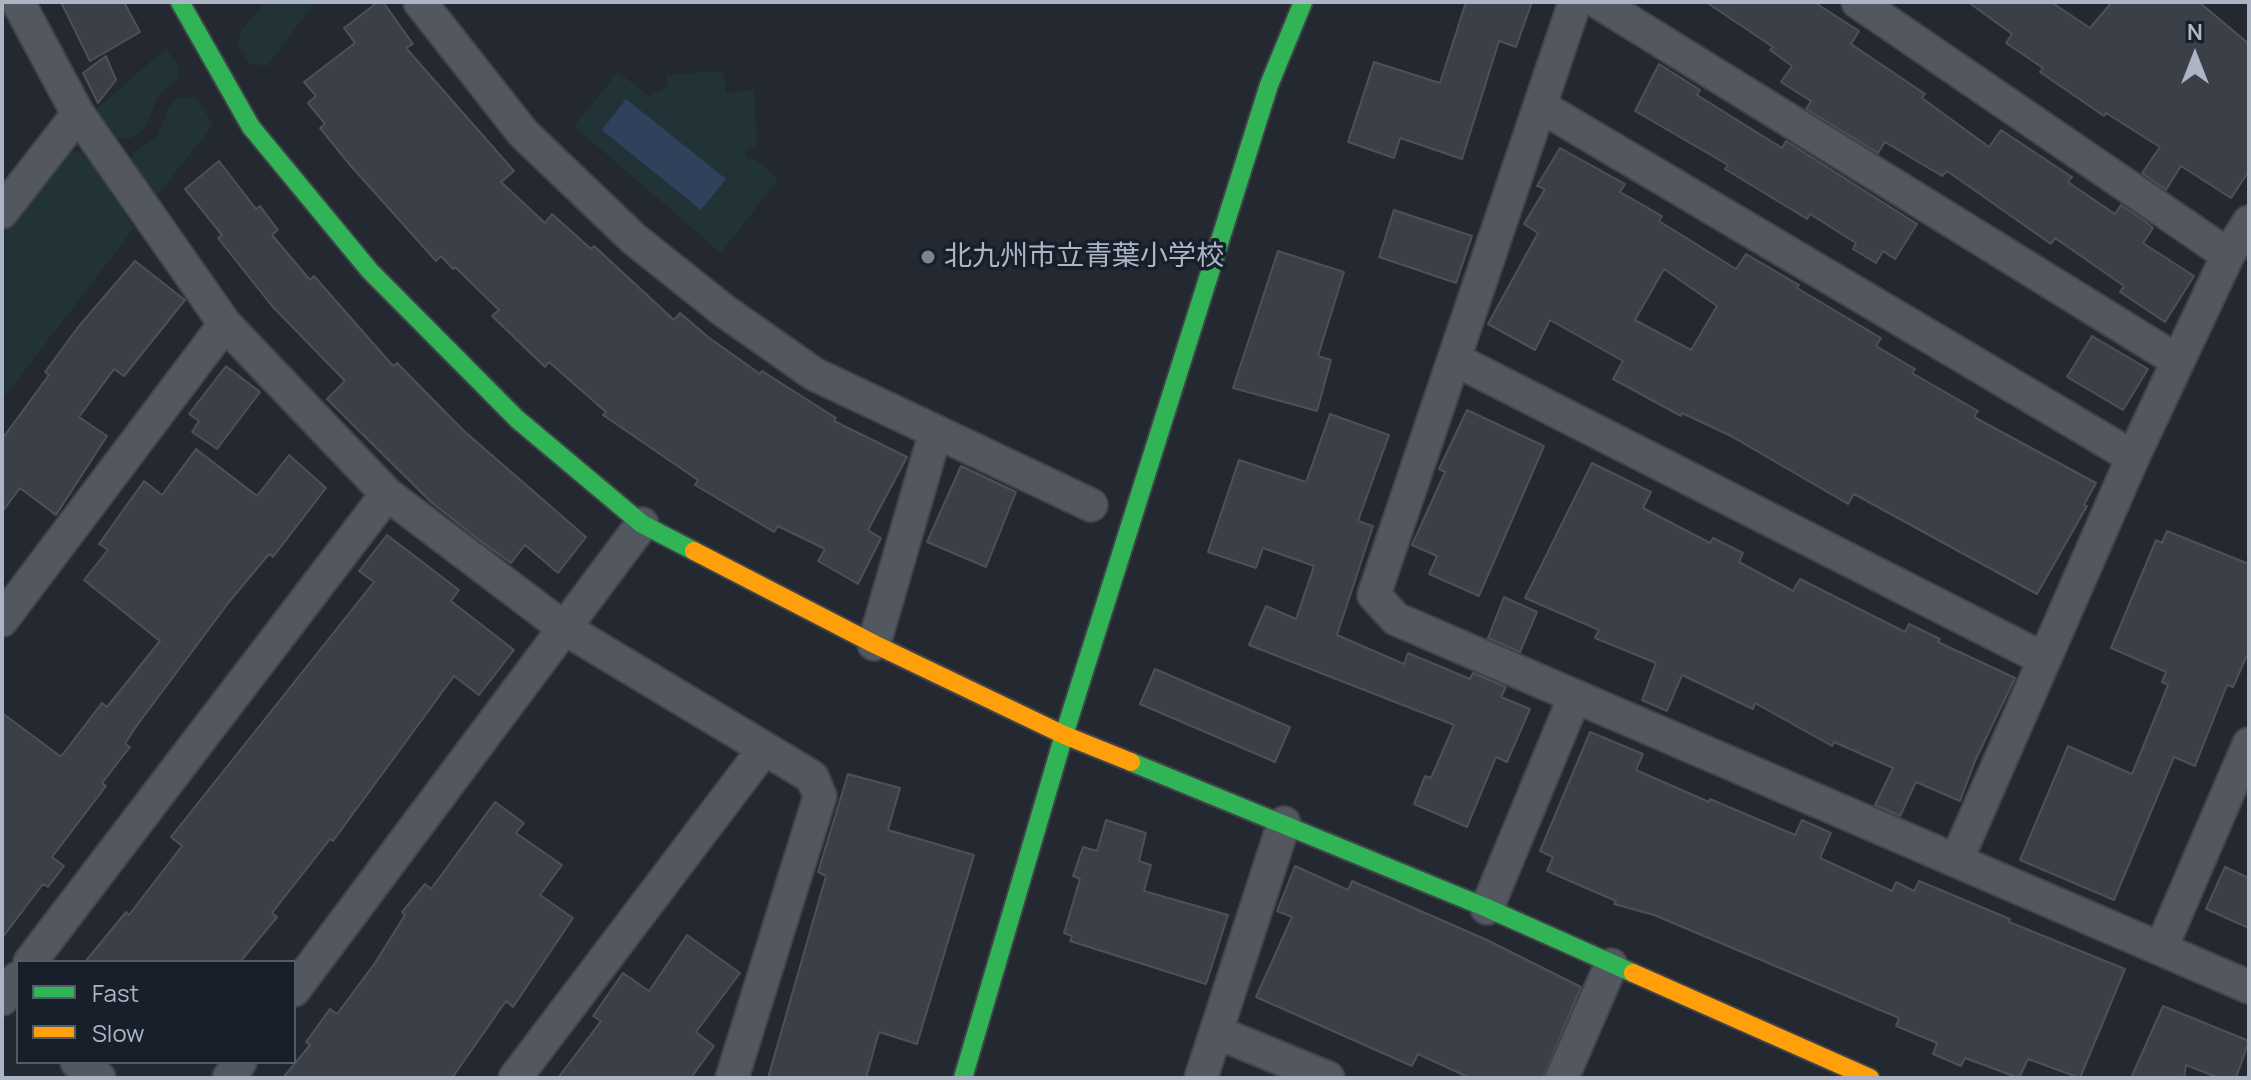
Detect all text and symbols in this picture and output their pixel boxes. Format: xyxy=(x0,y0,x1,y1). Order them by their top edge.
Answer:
north arrow xyxy=(2155,16,2235,96)
text: N xyxy=(2187,17,2203,47)
place label: 北九州市立青葉小学校 xyxy=(944,240,1224,274)
marker: 北九州市立青葉小学校 xyxy=(919,248,937,266)
legend xyxy=(16,960,296,1064)
text: Fast xyxy=(92,976,139,1009)
text: Slow xyxy=(92,1016,145,1049)

